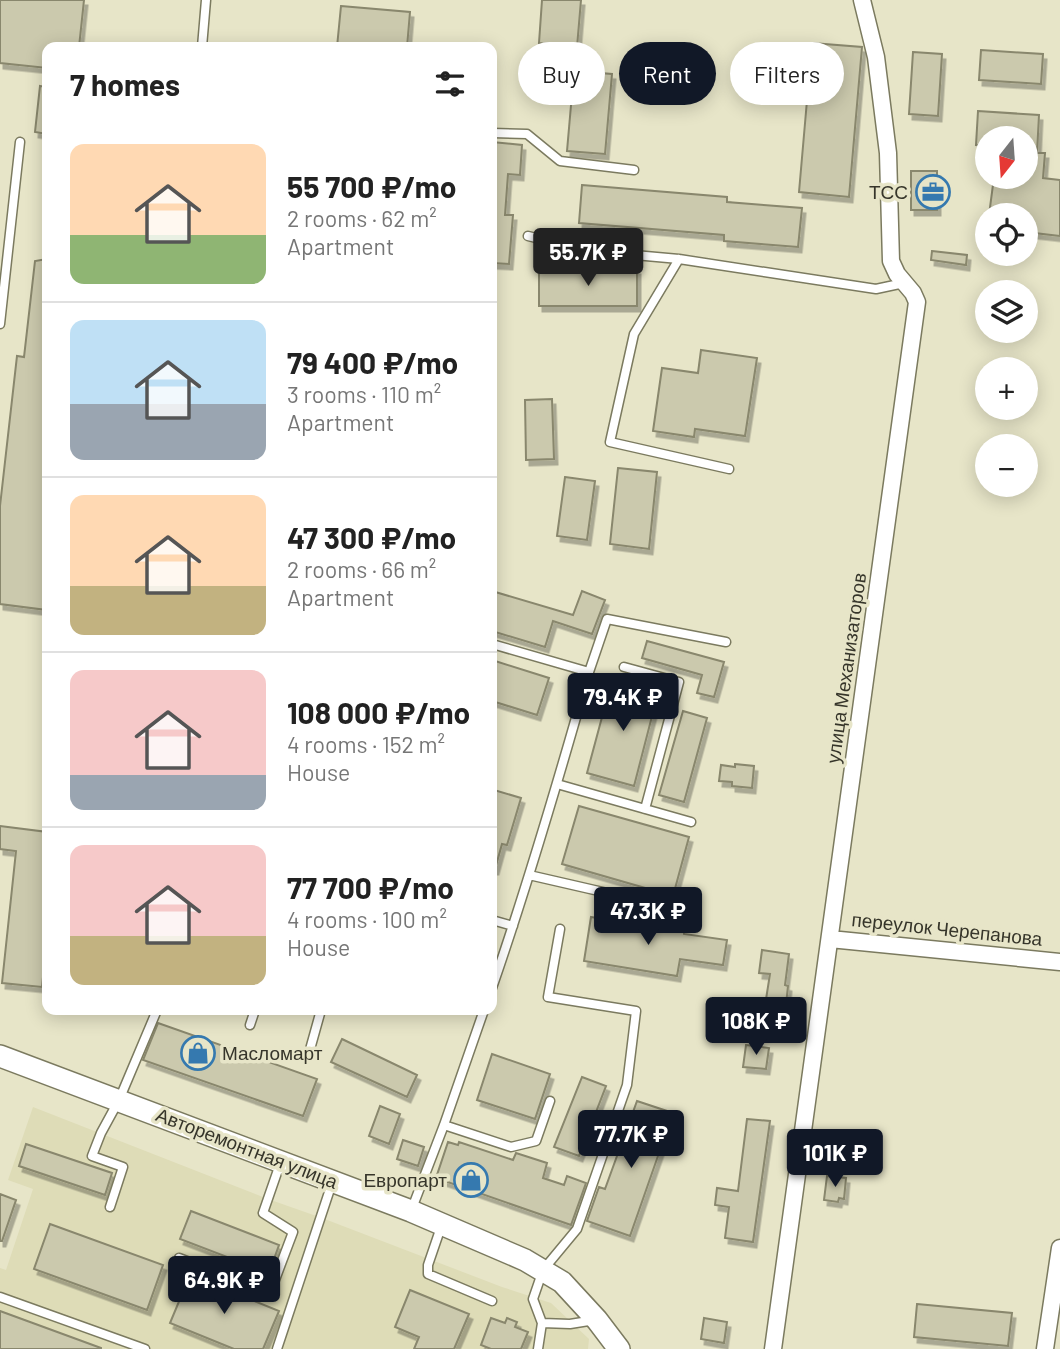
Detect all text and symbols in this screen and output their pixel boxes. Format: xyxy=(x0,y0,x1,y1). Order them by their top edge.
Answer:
chip: Buy xyxy=(518,42,605,105)
chip: Rent xyxy=(619,42,716,105)
chip: Filters xyxy=(730,42,844,105)
icon: filters xyxy=(431,65,469,103)
text: 7 homes xyxy=(70,66,180,102)
north arrow xyxy=(975,126,1038,189)
map controls xyxy=(975,126,1038,497)
text: 55 700 ₽/mo xyxy=(287,168,456,204)
icon: home xyxy=(126,172,210,256)
office icon: ТСС xyxy=(914,173,952,211)
place label: ТСС xyxy=(869,180,908,203)
button: locate xyxy=(975,203,1038,266)
text: 2 rooms · 62 m² xyxy=(287,204,437,232)
pin: 55.7K ₽ xyxy=(523,229,653,288)
text: Apartment xyxy=(287,232,394,260)
text: 55.7K ₽ xyxy=(549,237,627,265)
button: layers xyxy=(975,280,1038,343)
text: 79 400 ₽/mo xyxy=(287,344,458,380)
icon: home xyxy=(126,348,210,432)
button: + xyxy=(975,357,1038,420)
text: 3 rooms · 110 m² xyxy=(287,380,441,408)
text: Apartment xyxy=(287,408,394,436)
button: − xyxy=(975,434,1038,497)
text: 47 300 ₽/mo xyxy=(287,519,456,555)
icon: home xyxy=(126,523,210,607)
text: 2 rooms · 66 m² xyxy=(287,555,436,583)
street label: улица Механизаторов xyxy=(821,571,870,765)
text: Apartment xyxy=(287,583,394,611)
pin: 79.4K ₽ xyxy=(558,674,688,733)
text: 79.4K ₽ xyxy=(584,682,662,710)
text: 108 000 ₽/mo xyxy=(287,694,470,730)
icon: home xyxy=(126,698,210,782)
text: 4 rooms · 152 m² xyxy=(287,730,445,758)
text: House xyxy=(287,758,350,786)
text: 77 700 ₽/mo xyxy=(287,869,454,905)
icon: home xyxy=(126,873,210,957)
pin: 47.3K ₽ xyxy=(583,888,713,947)
text: 47.3K ₽ xyxy=(610,896,686,924)
text: 4 rooms · 100 m² xyxy=(287,905,447,933)
street label: переулок Черепанова xyxy=(851,907,1044,950)
text: House xyxy=(287,933,350,961)
pin: 108K ₽ xyxy=(699,998,813,1057)
text: 108K ₽ xyxy=(722,1006,790,1034)
shop icon: Масломарт xyxy=(179,1034,217,1072)
place label: Масломарт xyxy=(222,1041,323,1064)
street label: Авторемонтная улица xyxy=(153,1102,342,1193)
pin: 77.7K ₽ xyxy=(566,1110,696,1170)
text: 77.7K ₽ xyxy=(594,1119,668,1147)
pin: 101K ₽ xyxy=(778,1130,892,1189)
text: 101K ₽ xyxy=(803,1138,867,1166)
shop icon: Европарт xyxy=(452,1161,490,1199)
place label: Европарт xyxy=(363,1168,447,1191)
pin: 64.9K ₽ xyxy=(159,1256,289,1316)
text: 64.9K ₽ xyxy=(184,1265,264,1293)

